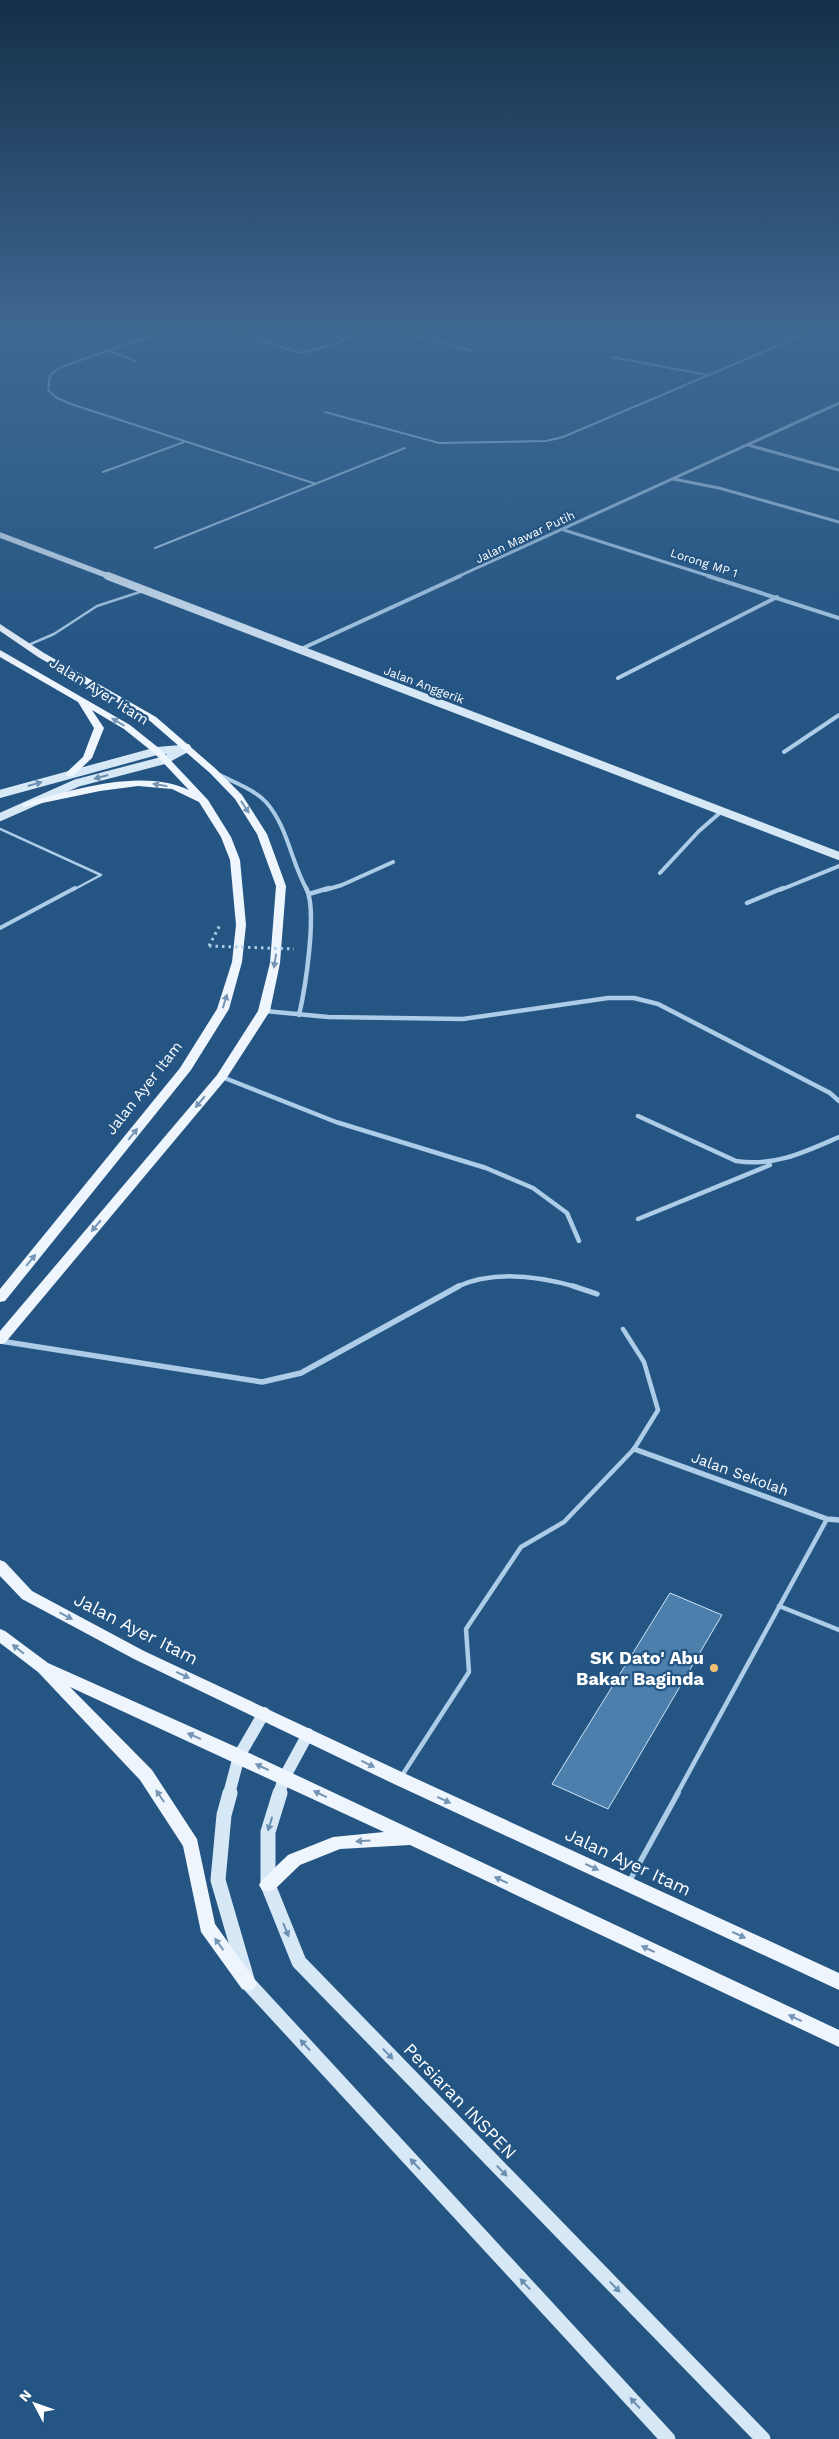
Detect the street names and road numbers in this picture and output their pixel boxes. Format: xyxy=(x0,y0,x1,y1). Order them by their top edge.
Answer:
street label: Jalan Mawar Putih xyxy=(473,508,577,566)
street label: Lorong MP 1 xyxy=(669,546,739,580)
street label: Jalan Ayer Itam xyxy=(46,653,152,729)
street label: Jalan Anggerik xyxy=(382,663,466,707)
street label: Jalan Ayer Itam xyxy=(102,1038,186,1138)
street label: Jalan Sekolah xyxy=(689,1448,791,1500)
street label: Jalan Ayer Itam xyxy=(71,1588,202,1669)
street label: Jalan Ayer Itam xyxy=(562,1823,694,1900)
street label: Persiaran INSPEN xyxy=(400,2038,521,2163)

